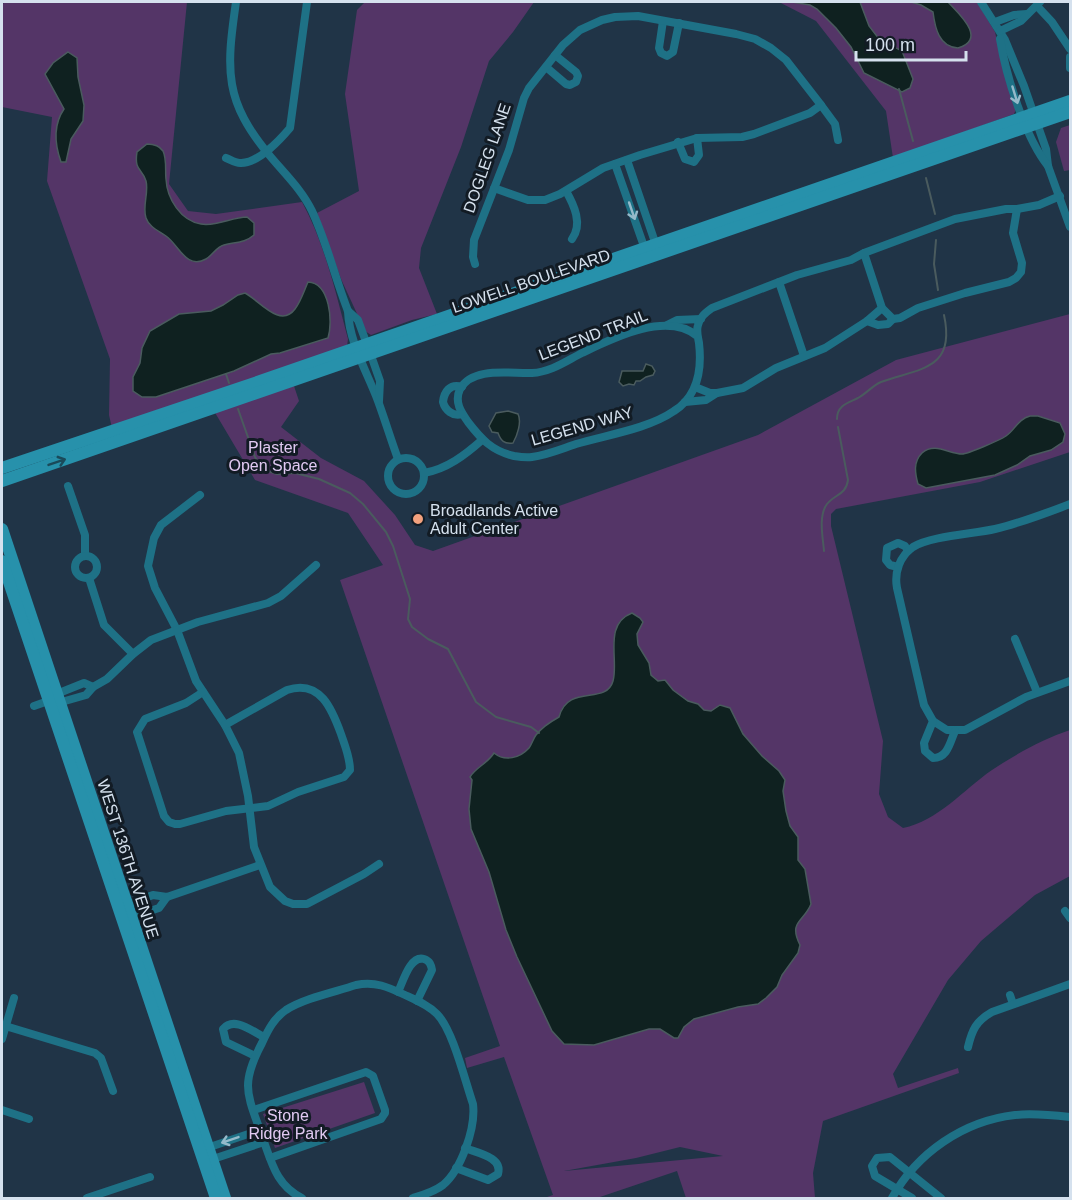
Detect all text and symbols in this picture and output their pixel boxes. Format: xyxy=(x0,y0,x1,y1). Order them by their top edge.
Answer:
scale bar xyxy=(856,24,966,62)
text: 100 m xyxy=(865,35,915,55)
one-way arrow xyxy=(1010,85,1021,104)
street label: DOGLEG LANE xyxy=(460,101,514,215)
one-way arrow xyxy=(627,201,638,220)
street label: LOWELL BOULEVARD xyxy=(450,246,612,316)
street label: LEGEND TRAIL xyxy=(536,306,650,364)
street label: LEGEND WAY xyxy=(529,403,635,449)
park label: Plaster Open Space xyxy=(229,439,318,474)
one-way arrow xyxy=(47,455,66,466)
place label: Broadlands Active Adult Center xyxy=(430,502,558,537)
marker: Broadlands Active Adult Center xyxy=(411,512,425,526)
street label: WEST 136TH AVENUE xyxy=(94,777,162,941)
park label: Stone Ridge Park xyxy=(248,1107,329,1142)
one-way arrow xyxy=(221,1135,240,1146)

